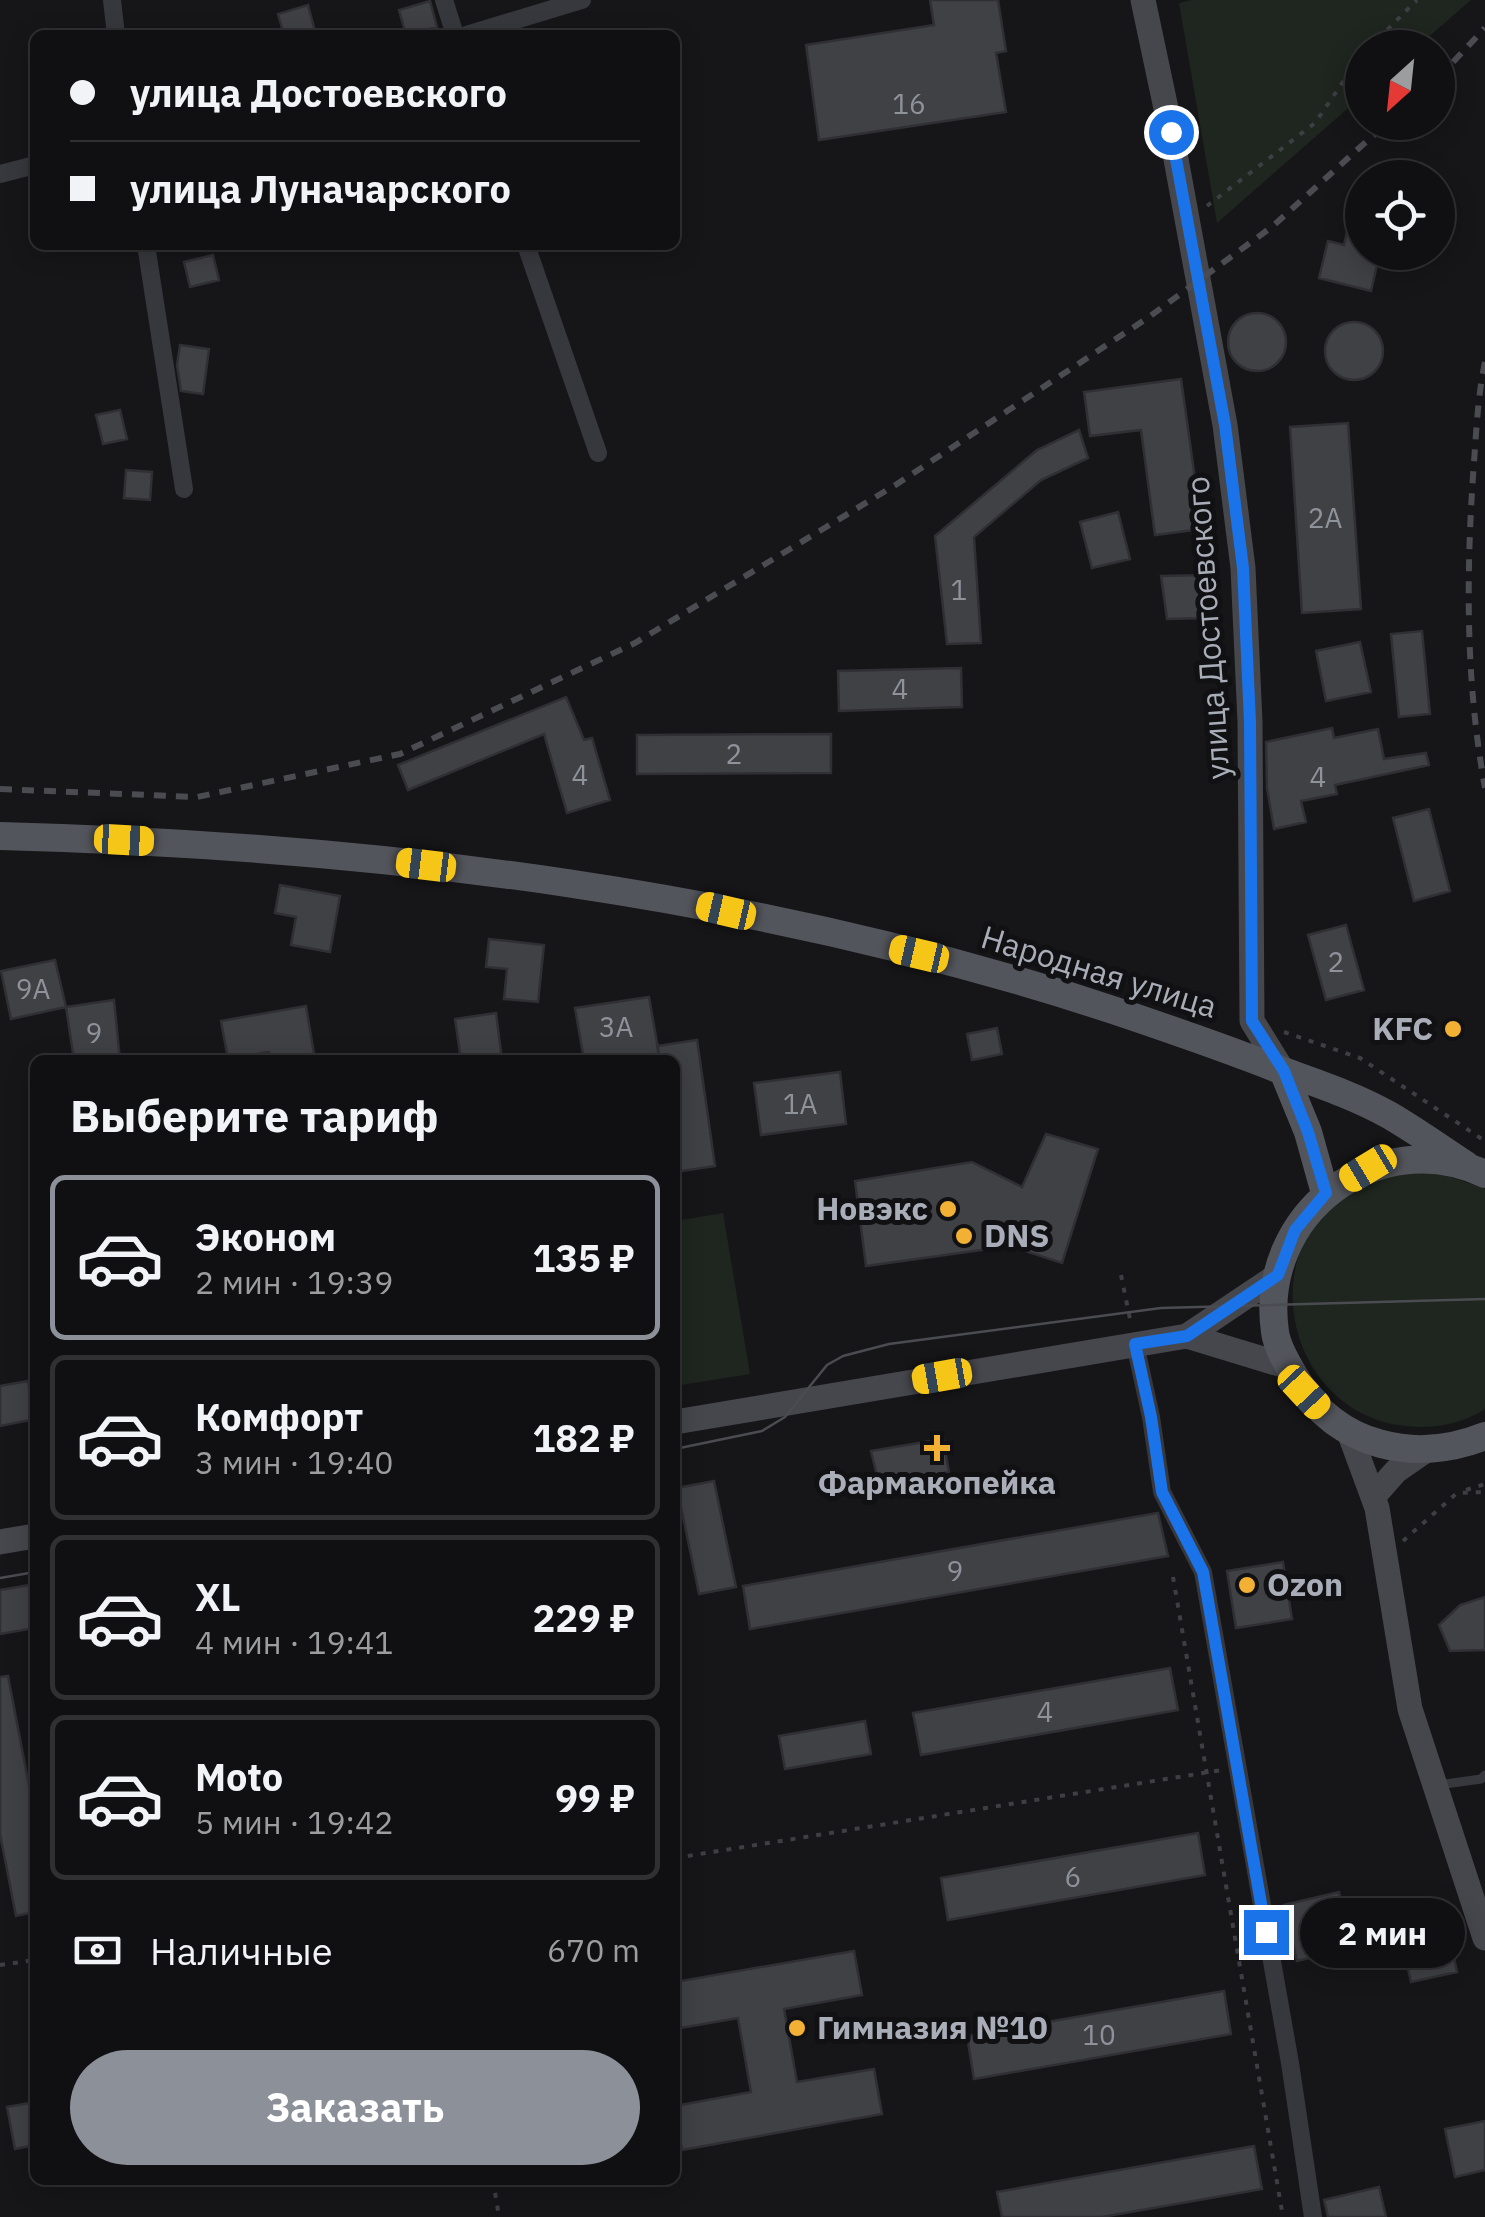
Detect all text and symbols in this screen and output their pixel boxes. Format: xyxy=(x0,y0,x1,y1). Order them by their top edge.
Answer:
north arrow xyxy=(1345,30,1455,140)
map controls xyxy=(1345,30,1455,270)
text: улица Достоевского xyxy=(130,68,507,117)
house number: 16 xyxy=(892,85,926,122)
route start xyxy=(1149,110,1194,155)
button: locate xyxy=(1345,160,1455,270)
text: улица Луначарского xyxy=(130,164,511,213)
street label: улица Достоевского xyxy=(1175,475,1239,781)
house number: 2А xyxy=(1308,499,1342,536)
house number: 1 xyxy=(951,571,967,608)
house number: 4 xyxy=(892,670,908,707)
house number: 2 xyxy=(726,735,742,772)
house number: 4 xyxy=(572,756,588,793)
house number: 4 xyxy=(1310,758,1326,795)
car xyxy=(93,823,155,857)
car xyxy=(394,846,458,884)
car xyxy=(693,890,759,932)
street label: Народная улица xyxy=(976,915,1222,1027)
car xyxy=(886,933,952,975)
house number: 2 xyxy=(1328,943,1344,980)
house number: 9А xyxy=(16,970,50,1007)
place label: KFC xyxy=(1372,1007,1433,1049)
house number: 3А xyxy=(599,1008,633,1045)
house number: 9 xyxy=(86,1014,102,1051)
marker: KFC xyxy=(1442,1018,1464,1040)
house number: 1А xyxy=(783,1085,817,1122)
text: Выберите тариф xyxy=(70,1086,439,1144)
car xyxy=(1335,1140,1401,1196)
place label: Новэкс xyxy=(816,1187,928,1229)
marker: Новэкс xyxy=(937,1198,959,1220)
text: Эконом xyxy=(195,1212,336,1261)
icon: car xyxy=(75,1213,165,1303)
place label: DNS xyxy=(984,1214,1049,1256)
marker: DNS xyxy=(953,1225,975,1247)
text: 135 ₽ xyxy=(533,1233,635,1282)
text: 2 мин · 19:39 xyxy=(195,1261,393,1303)
car xyxy=(910,1356,974,1396)
car xyxy=(1273,1360,1335,1424)
text: Комфорт xyxy=(195,1392,363,1441)
icon: car xyxy=(75,1393,165,1483)
text: 182 ₽ xyxy=(533,1413,635,1462)
marker: Фармакопейка xyxy=(926,1437,948,1459)
text: 3 мин · 19:40 xyxy=(195,1441,393,1483)
place label: Фармакопейка xyxy=(818,1461,1056,1503)
house number: 9 xyxy=(947,1552,963,1589)
place label: Ozon xyxy=(1267,1563,1343,1605)
text: XL xyxy=(195,1572,241,1621)
icon: car xyxy=(75,1573,165,1663)
marker: Ozon xyxy=(1236,1574,1258,1596)
text: 229 ₽ xyxy=(533,1593,635,1642)
text: 4 мин · 19:41 xyxy=(195,1621,393,1663)
house number: 4 xyxy=(1037,1693,1053,1730)
text: Moto xyxy=(195,1752,283,1801)
icon: car xyxy=(75,1753,165,1843)
text: 99 ₽ xyxy=(555,1773,635,1822)
text: 5 мин · 19:42 xyxy=(195,1801,393,1843)
house number: 6 xyxy=(1065,1858,1081,1895)
callout: 2 мин xyxy=(1301,1897,1466,1967)
route end xyxy=(1244,1910,1289,1955)
text: 2 мин xyxy=(1338,1912,1427,1954)
icon: cash xyxy=(70,1923,125,1978)
text: Наличные xyxy=(150,1926,333,1975)
text: 670 m xyxy=(547,1929,640,1971)
place label: Гимназия №10 xyxy=(817,2006,1048,2048)
house number: 10 xyxy=(1082,2016,1116,2053)
marker: Гимназия №10 xyxy=(786,2017,808,2039)
button: Заказать xyxy=(70,2050,640,2165)

